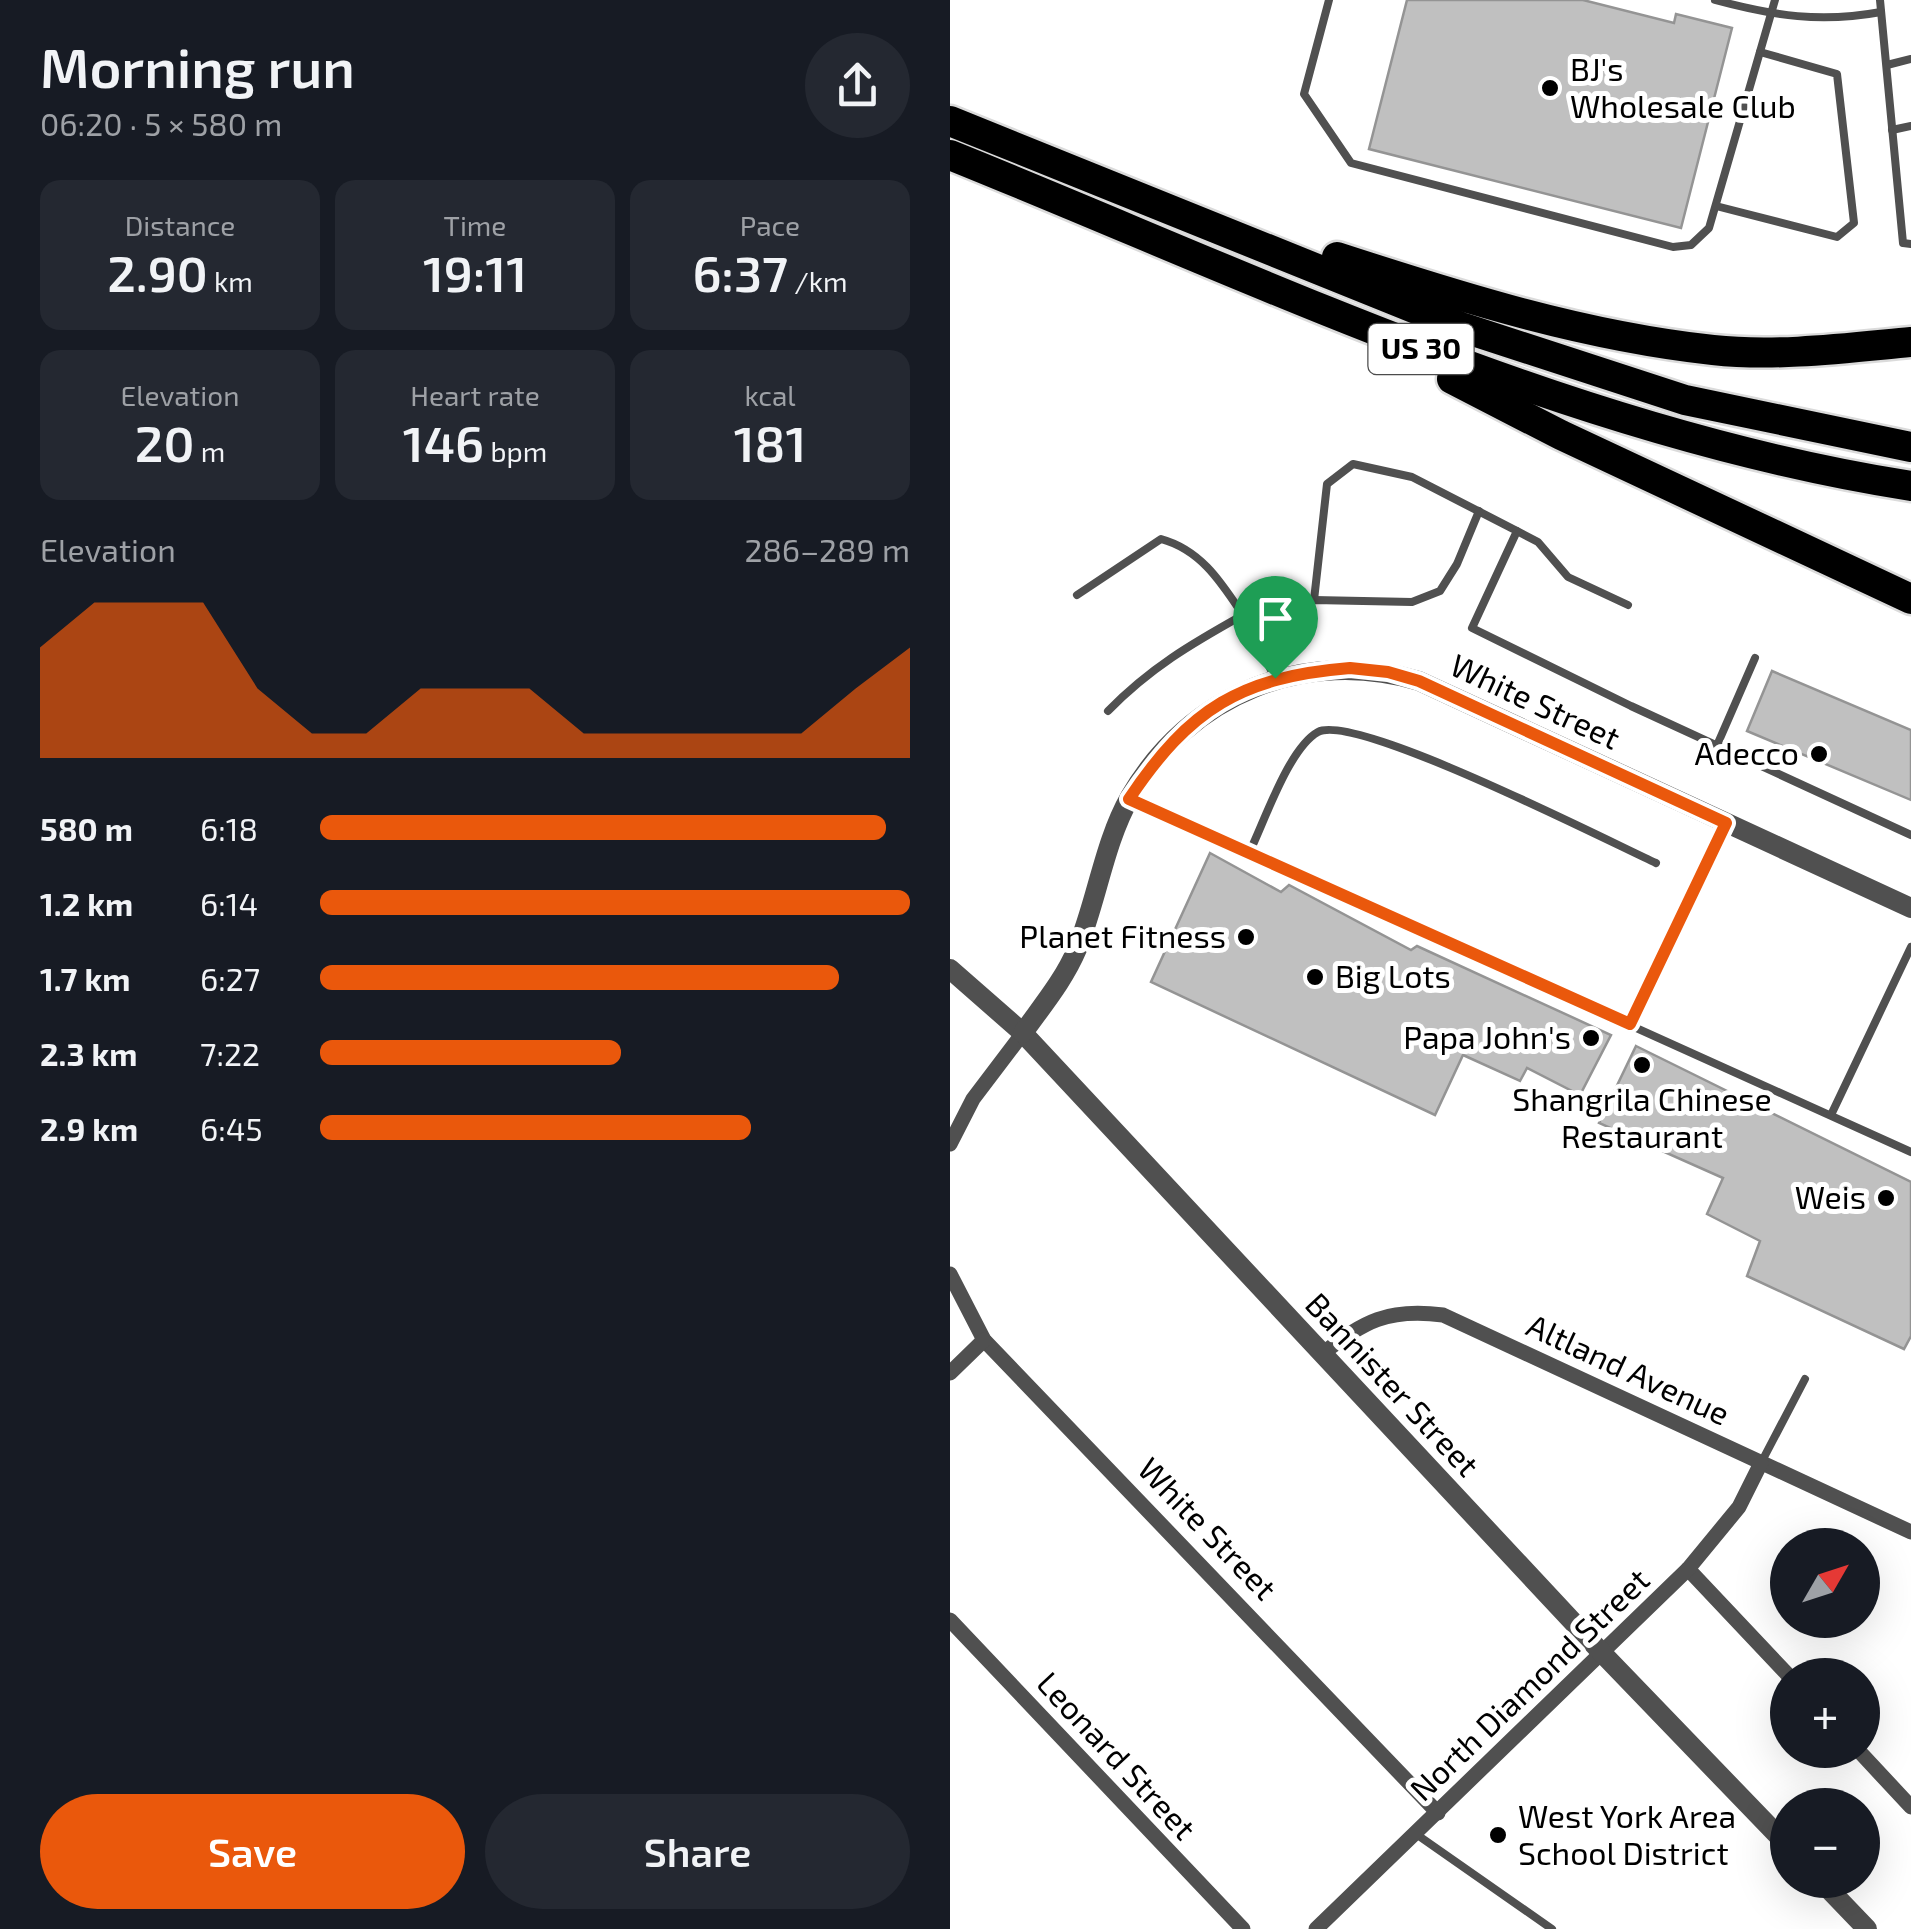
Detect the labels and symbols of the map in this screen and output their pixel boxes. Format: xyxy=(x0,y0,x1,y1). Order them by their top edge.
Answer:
place label: BJ's Wholesale Club xyxy=(1570,49,1796,124)
marker: BJ's Wholesale Club xyxy=(1539,77,1561,99)
road number: US 30 xyxy=(1368,324,1474,374)
pin xyxy=(1233,576,1318,679)
street label: White Street xyxy=(1445,644,1626,756)
place label: Adecco xyxy=(1695,733,1799,771)
marker: Adecco xyxy=(1808,743,1830,765)
place label: Planet Fitness xyxy=(1019,916,1226,954)
marker: Planet Fitness xyxy=(1235,926,1257,948)
place label: Big Lots xyxy=(1335,956,1451,994)
marker: Big Lots xyxy=(1304,966,1326,988)
place label: Papa John's xyxy=(1403,1017,1571,1055)
marker: Papa John's xyxy=(1580,1027,1602,1049)
marker: Shangrila Chinese Restaurant xyxy=(1631,1054,1653,1076)
place label: Shangrila Chinese Restaurant xyxy=(1512,1079,1772,1154)
place label: Weis xyxy=(1795,1177,1866,1215)
marker: Weis xyxy=(1875,1187,1897,1209)
street label: Bannister Street xyxy=(1299,1284,1488,1483)
street label: Altland Avenue xyxy=(1522,1305,1736,1432)
street label: White Street xyxy=(1131,1449,1285,1606)
north arrow xyxy=(1770,1528,1880,1638)
street label: North Diamond Street xyxy=(1401,1560,1656,1807)
street label: Leonard Street xyxy=(1030,1663,1205,1846)
place label: West York Area School District xyxy=(1518,1796,1736,1871)
marker: West York Area School District xyxy=(1487,1824,1509,1846)

